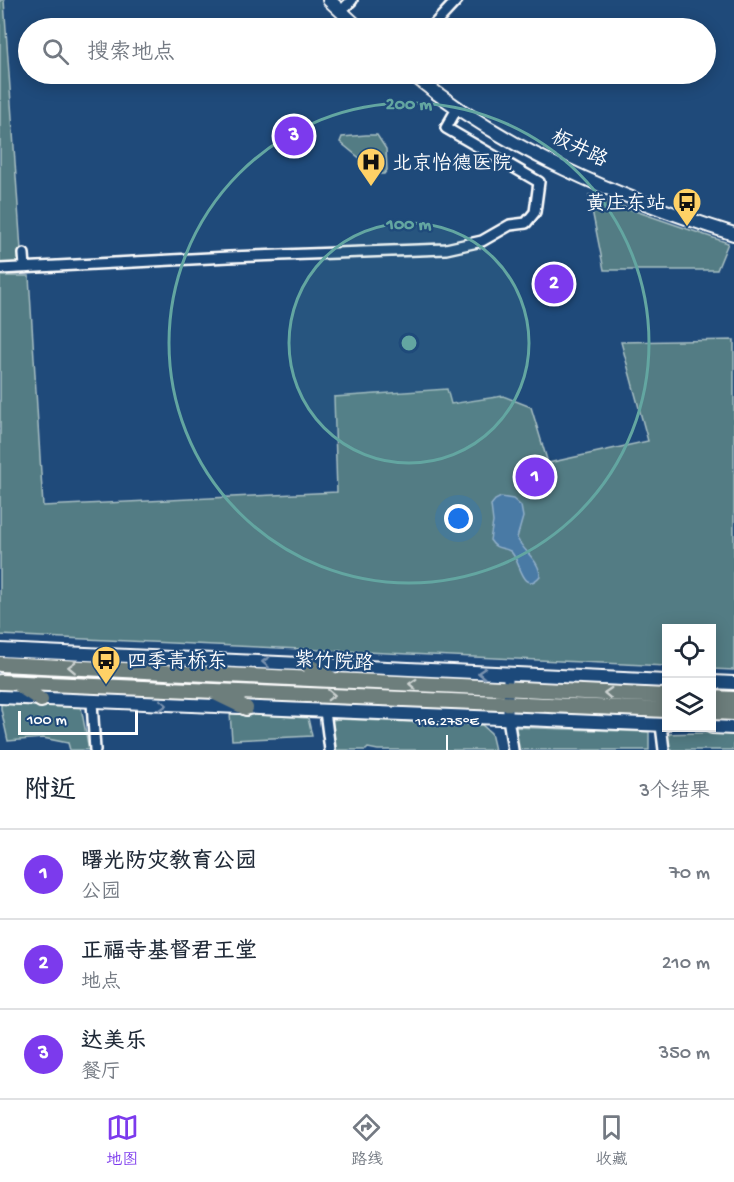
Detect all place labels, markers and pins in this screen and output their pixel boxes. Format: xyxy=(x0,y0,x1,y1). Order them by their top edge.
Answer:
pin: 3 xyxy=(274,114,314,158)
hospital icon: 北京怡德医院 xyxy=(355,146,387,188)
place label: 北京怡德医院 xyxy=(392,152,512,177)
bus stop icon: 黄庄东站 xyxy=(671,186,703,228)
place label: 黄庄东站 xyxy=(586,192,666,217)
pin: 2 xyxy=(534,262,574,306)
centre of rings xyxy=(399,333,419,353)
pin: 1 xyxy=(516,454,554,500)
bus stop icon: 四季青桥东 xyxy=(90,644,122,686)
place label: 四季青桥东 xyxy=(127,650,227,675)

